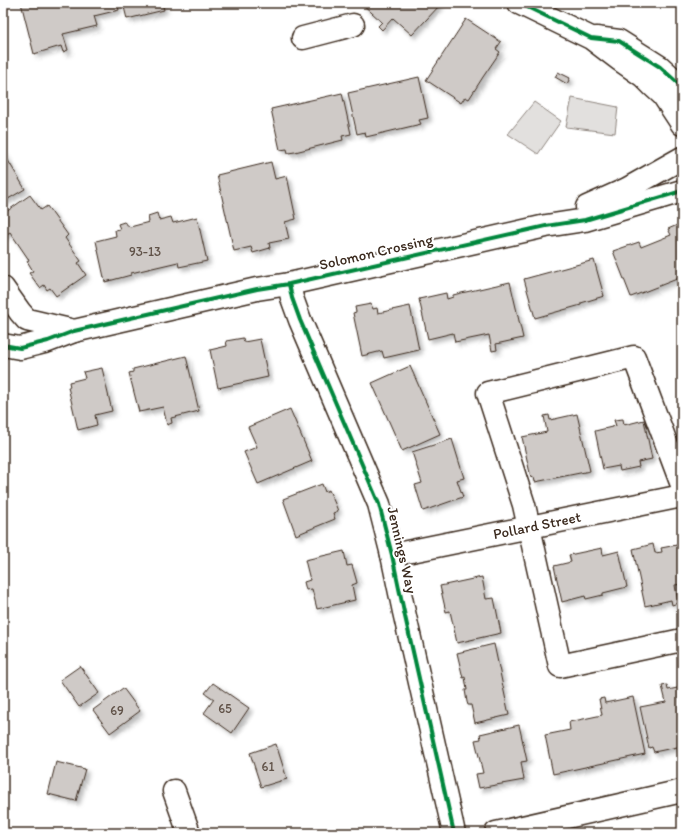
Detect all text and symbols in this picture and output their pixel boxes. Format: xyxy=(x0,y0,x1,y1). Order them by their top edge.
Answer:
street label: Solomon Crossing xyxy=(317,230,435,274)
house number: 93-13 xyxy=(129,244,161,259)
street label: Jennings Way xyxy=(383,505,421,595)
street label: Pollard Street xyxy=(491,508,583,543)
house number: 65 xyxy=(218,701,232,716)
house number: 69 xyxy=(110,703,124,718)
house number: 61 xyxy=(262,759,274,774)

